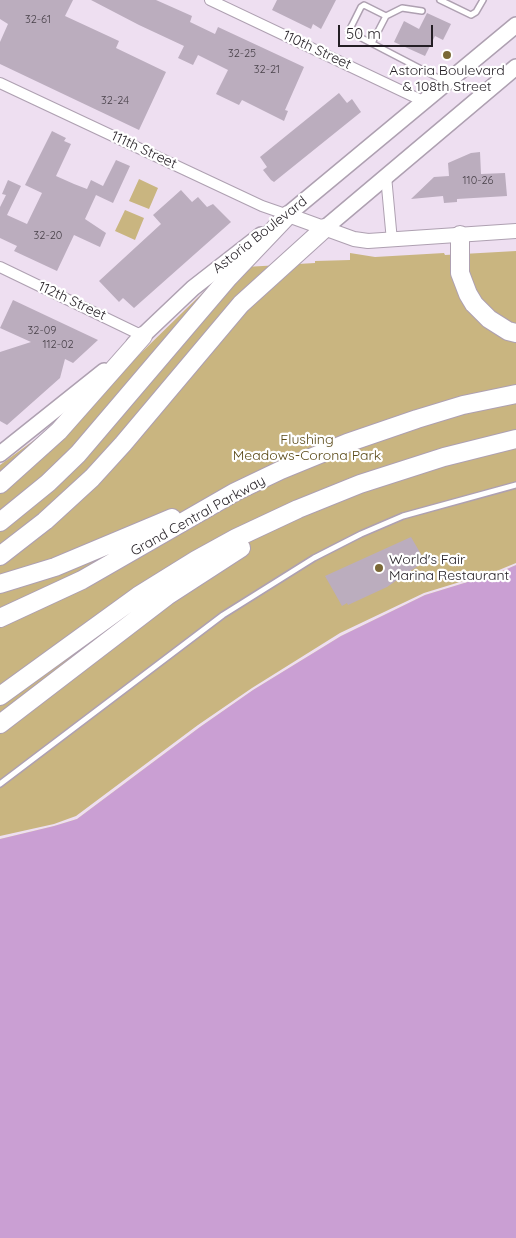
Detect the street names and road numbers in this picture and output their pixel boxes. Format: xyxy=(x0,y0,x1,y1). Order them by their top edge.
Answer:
street label: 110th Street xyxy=(280,27,354,73)
street label: 111th Street xyxy=(109,128,179,172)
street label: Astoria Boulevard xyxy=(209,193,311,277)
street label: 112th Street xyxy=(35,278,109,324)
street label: Grand Central Parkway xyxy=(128,472,268,560)

